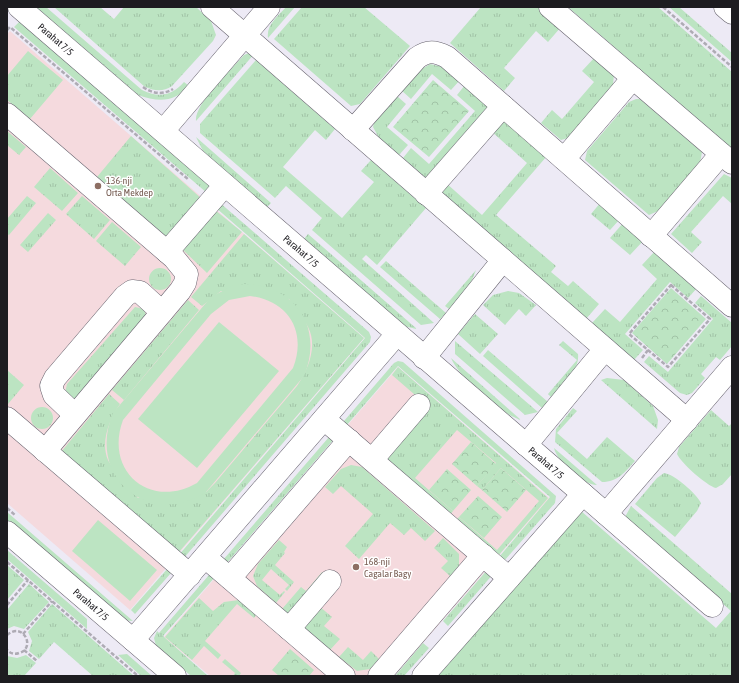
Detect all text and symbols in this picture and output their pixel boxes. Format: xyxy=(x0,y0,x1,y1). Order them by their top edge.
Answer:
street label: Parahat 7/5 xyxy=(36,21,76,58)
place label: 136-nji Orta Mekdep xyxy=(106,175,153,198)
marker: 136-nji Orta Mekdep xyxy=(93,181,103,191)
street label: Parahat 7/5 xyxy=(281,232,322,269)
street label: Parahat 7/5 xyxy=(527,444,567,481)
place label: 168-nji Cagalar Bagy xyxy=(364,556,411,579)
marker: 168-nji Cagalar Bagy xyxy=(351,562,361,572)
street label: Parahat 7/5 xyxy=(71,586,112,623)

